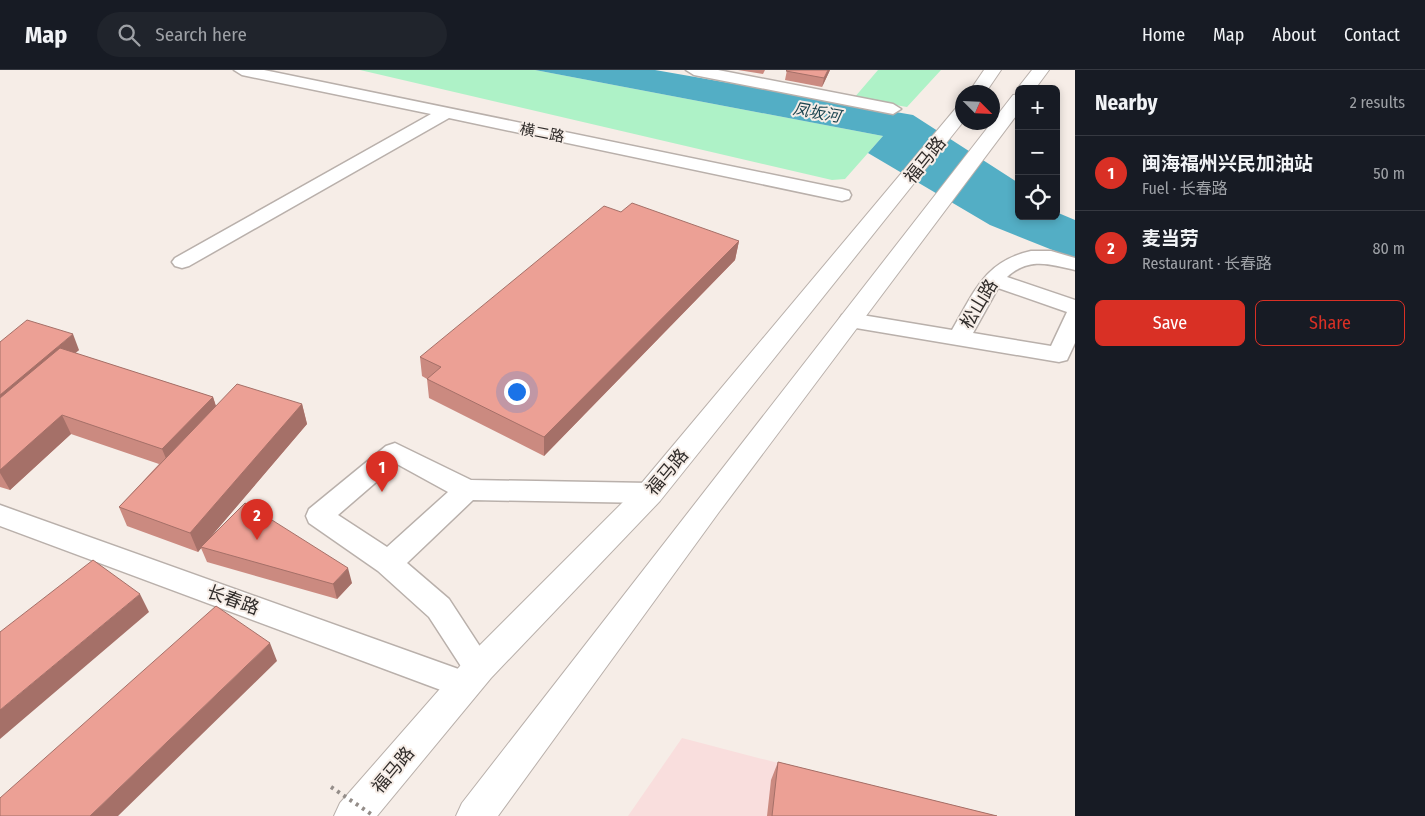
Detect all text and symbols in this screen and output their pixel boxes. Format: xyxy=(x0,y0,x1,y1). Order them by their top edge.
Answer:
search box xyxy=(97,12,447,57)
text: Map xyxy=(25,21,67,49)
icon: search xyxy=(115,21,143,49)
text: Search here xyxy=(155,23,247,46)
text: Home xyxy=(1142,24,1185,46)
text: Map xyxy=(1213,24,1244,46)
text: About xyxy=(1272,24,1316,46)
text: Contact xyxy=(1344,24,1400,46)
north arrow xyxy=(955,85,1000,130)
map controls xyxy=(1015,85,1060,220)
button: + xyxy=(1015,85,1060,130)
text: Nearby xyxy=(1095,90,1157,116)
text: 2 results xyxy=(1350,93,1405,112)
water label: 凤坂河 xyxy=(792,99,845,127)
street label: 横二路 xyxy=(518,120,566,146)
button: − xyxy=(1015,130,1060,175)
street label: 福马路 xyxy=(899,132,951,188)
text: 闽海福州兴民加油站 xyxy=(1142,152,1313,175)
text: 1 xyxy=(1108,164,1114,183)
text: 50 m xyxy=(1373,164,1405,183)
button: locate xyxy=(1015,175,1060,220)
text: Fuel · 长春路 xyxy=(1142,179,1228,198)
text: 麦当劳 xyxy=(1142,227,1199,250)
text: 2 xyxy=(1107,239,1115,258)
text: 80 m xyxy=(1373,239,1405,258)
text: Restaurant · 长春路 xyxy=(1142,254,1272,273)
street label: 松山路 xyxy=(956,275,1002,333)
button: Save xyxy=(1095,300,1245,346)
button: Share xyxy=(1255,300,1405,346)
your location xyxy=(504,379,530,405)
street label: 福马路 xyxy=(641,444,693,500)
pin: 1 xyxy=(366,451,398,492)
pin: 2 xyxy=(241,499,273,540)
street label: 长春路 xyxy=(204,580,262,620)
street label: 福马路 xyxy=(367,742,419,798)

